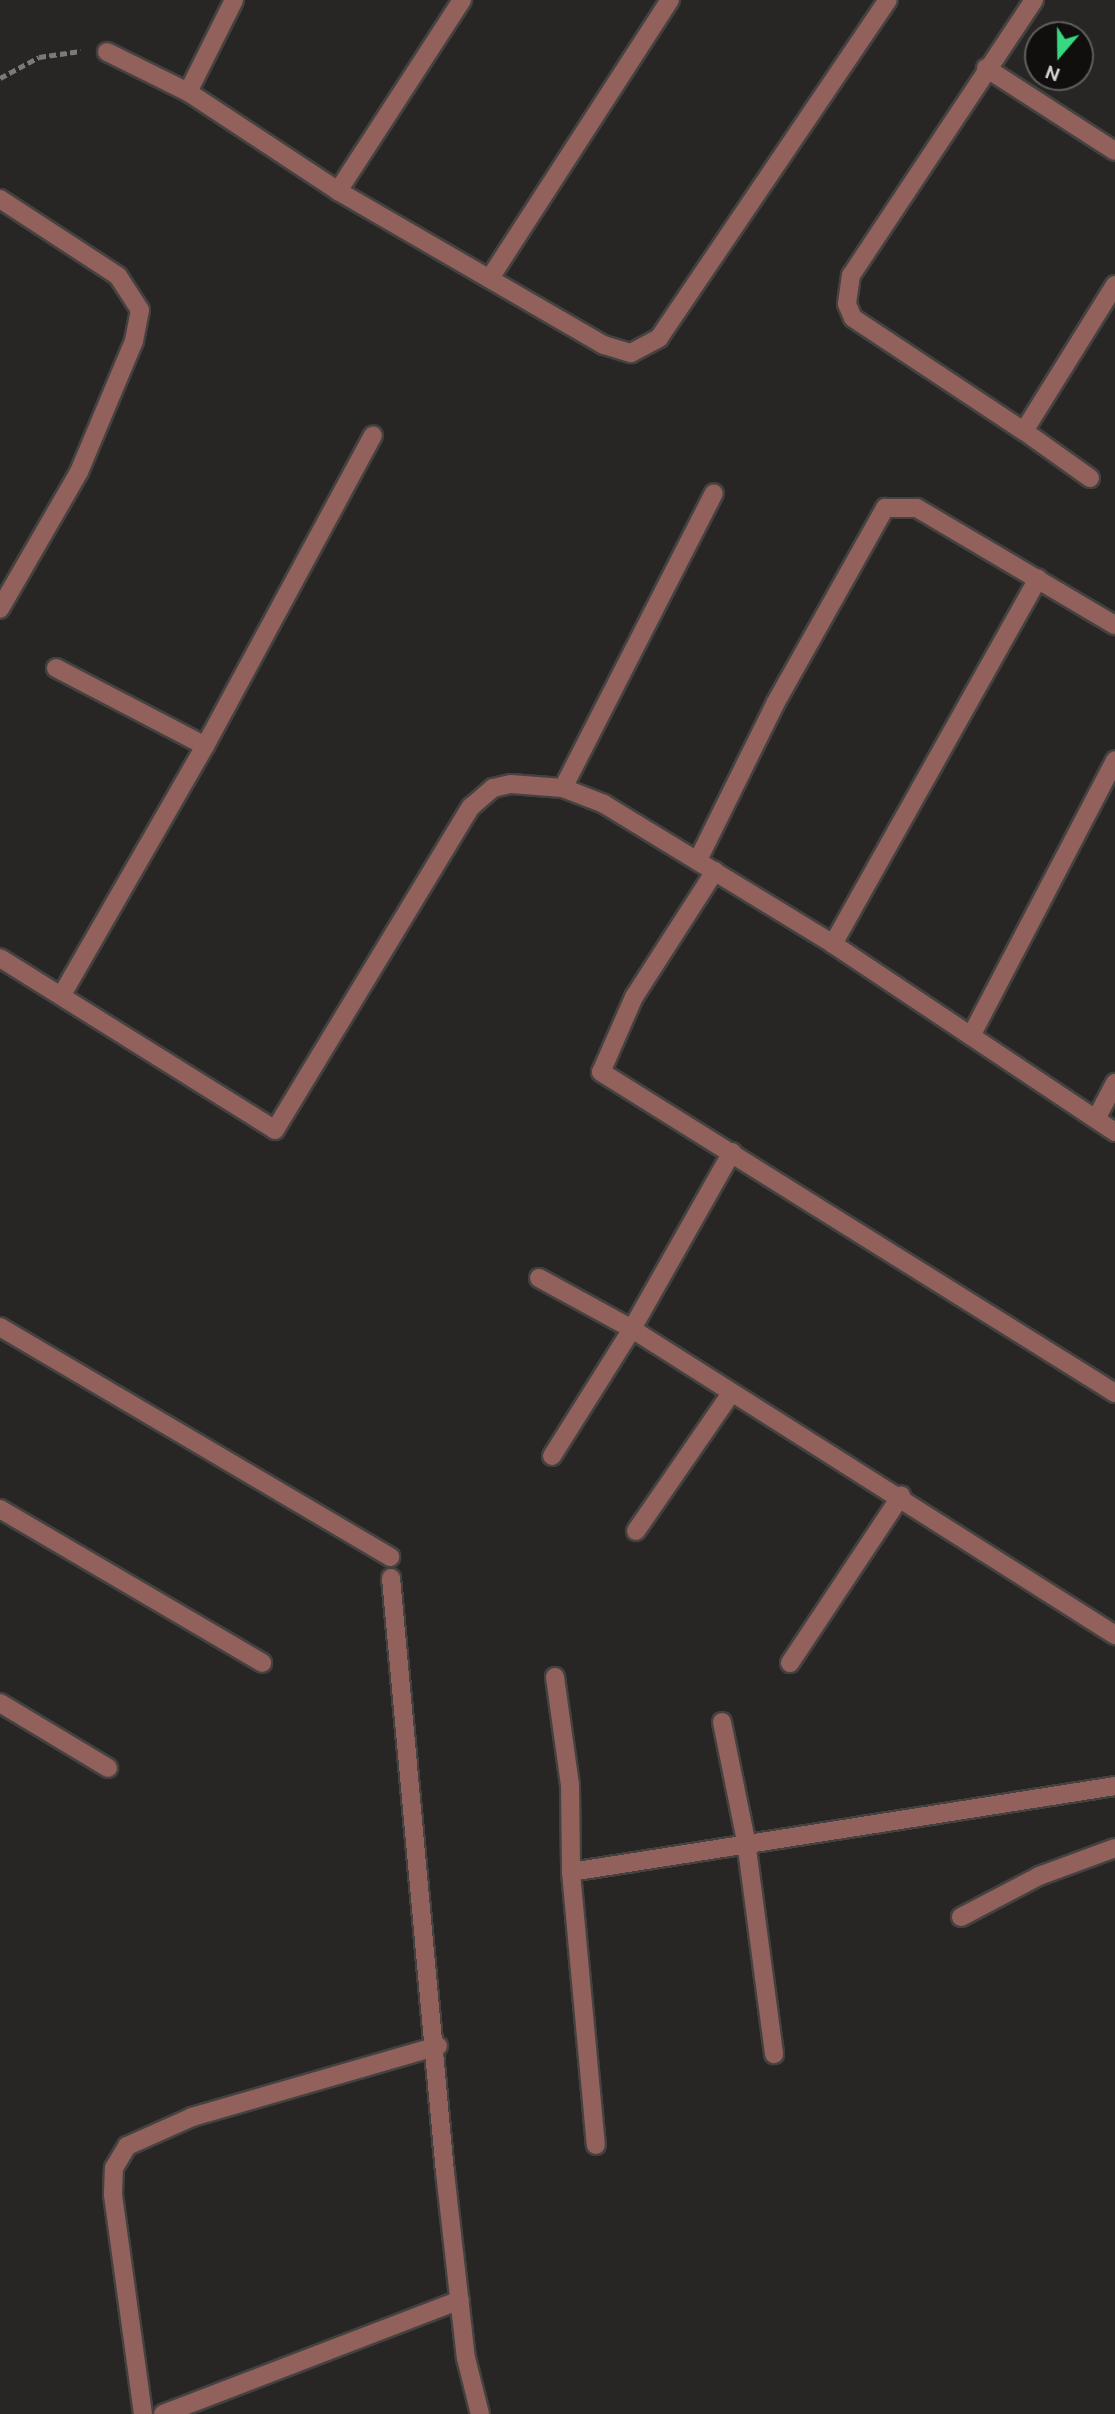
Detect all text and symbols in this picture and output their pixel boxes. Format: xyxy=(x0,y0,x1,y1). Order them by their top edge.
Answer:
north arrow xyxy=(1024,21,1094,91)
text: N xyxy=(1042,61,1063,87)

